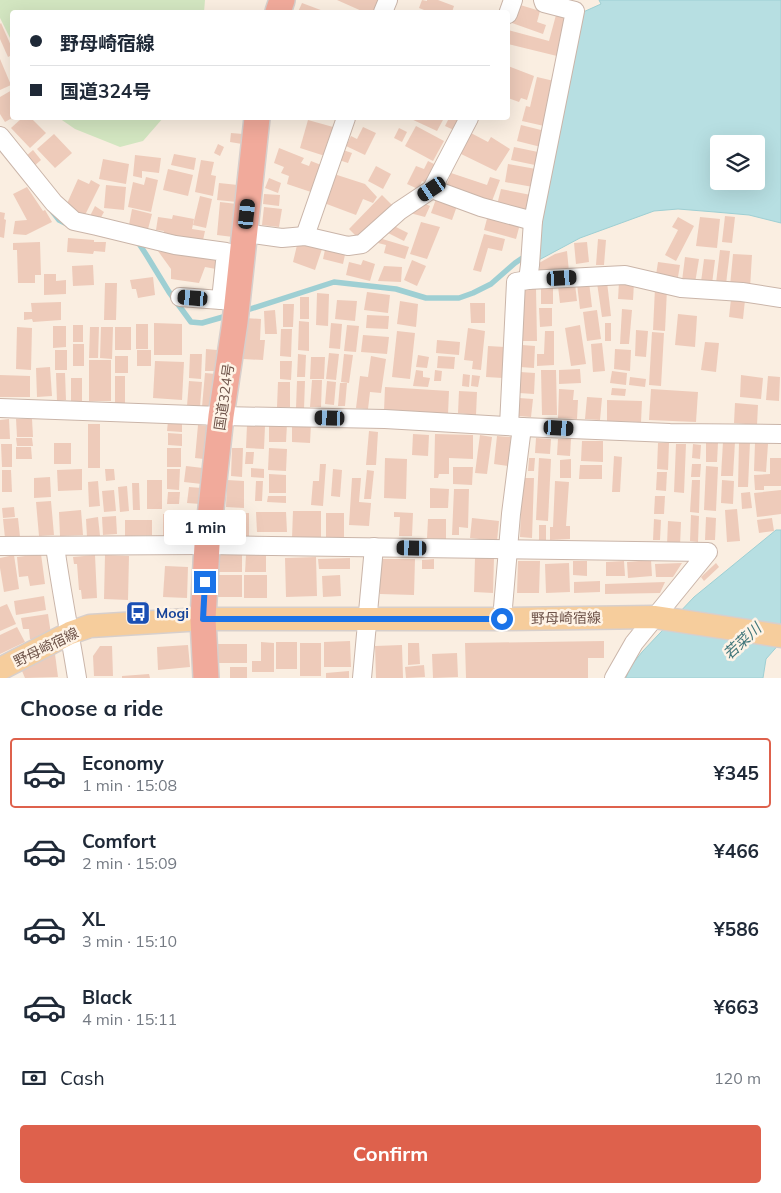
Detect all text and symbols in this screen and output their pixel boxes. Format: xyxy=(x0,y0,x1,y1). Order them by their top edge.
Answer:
text: 野母崎宿線 xyxy=(60,31,155,55)
text: 国道324号 xyxy=(60,79,151,103)
map controls xyxy=(710,135,765,190)
button: layers xyxy=(710,135,765,190)
car xyxy=(415,174,448,204)
car xyxy=(237,198,256,230)
car xyxy=(546,270,577,286)
car xyxy=(177,289,208,307)
street label: 国道324号 xyxy=(210,362,238,432)
car xyxy=(314,410,345,426)
car xyxy=(543,420,574,436)
callout: 1 min xyxy=(164,510,246,544)
text: 1 min xyxy=(184,517,226,537)
car xyxy=(396,540,427,556)
route end xyxy=(194,571,216,593)
bus stop icon: Mogi xyxy=(125,600,151,626)
place label: Mogi xyxy=(156,604,189,622)
route start xyxy=(491,608,513,630)
street label: 野母崎宿線 xyxy=(531,608,601,628)
water label: 若菜川 xyxy=(719,617,766,663)
street label: 野母崎宿線 xyxy=(11,624,81,670)
text: Choose a ride xyxy=(20,694,163,722)
icon: car xyxy=(22,751,67,796)
text: Economy xyxy=(82,751,164,775)
text: ¥345 xyxy=(713,761,759,785)
text: 1 min · 15:08 xyxy=(82,775,177,795)
icon: car xyxy=(22,829,67,874)
text: Comfort xyxy=(82,829,156,853)
text: ¥466 xyxy=(713,839,759,863)
text: 2 min · 15:09 xyxy=(82,853,177,873)
icon: car xyxy=(22,907,67,952)
text: XL xyxy=(82,907,105,931)
text: ¥586 xyxy=(713,917,759,941)
text: 3 min · 15:10 xyxy=(82,931,177,951)
icon: car xyxy=(22,985,67,1030)
text: Black xyxy=(82,985,132,1009)
text: ¥663 xyxy=(713,995,759,1019)
text: 4 min · 15:11 xyxy=(82,1009,177,1029)
icon: cash xyxy=(20,1064,48,1092)
text: Cash xyxy=(60,1066,105,1090)
text: 120 m xyxy=(714,1068,761,1088)
button: Confirm xyxy=(20,1125,761,1183)

